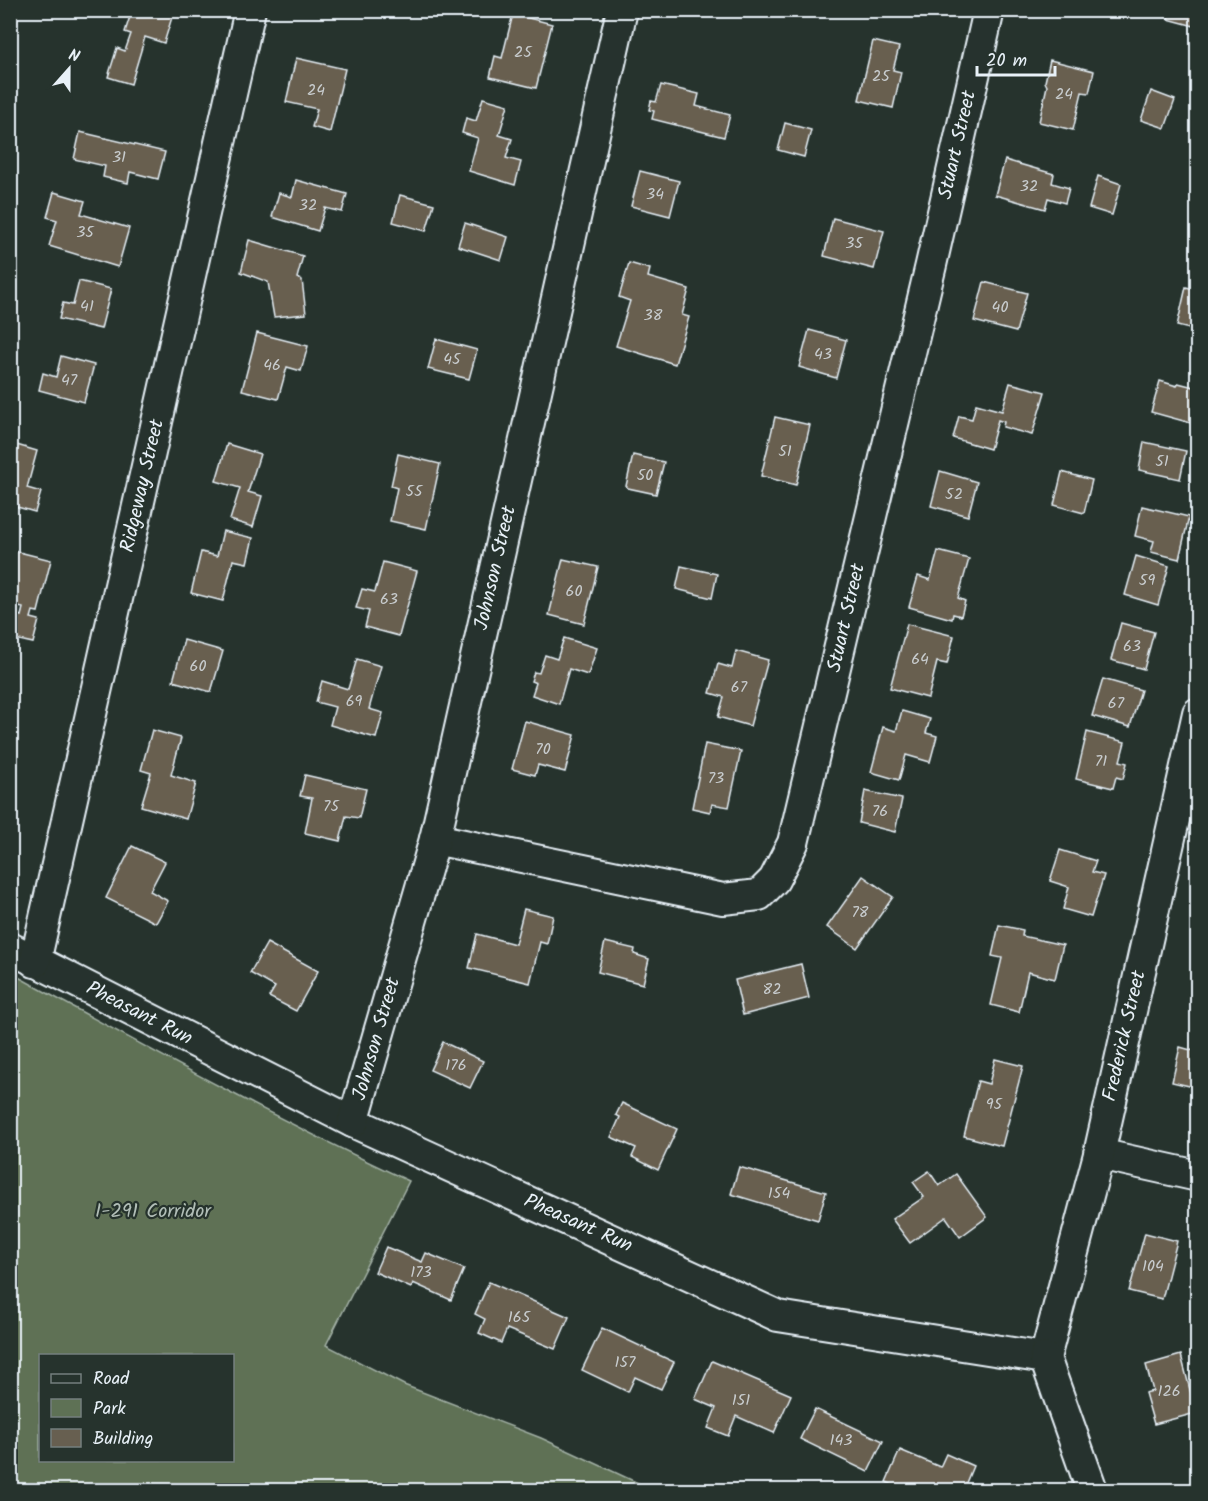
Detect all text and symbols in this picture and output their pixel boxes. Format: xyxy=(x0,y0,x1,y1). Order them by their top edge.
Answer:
north arrow xyxy=(39,39,99,99)
scale bar xyxy=(977,39,1055,77)
house number: 25 xyxy=(514,40,533,65)
text: N xyxy=(65,43,83,70)
text: 20 m xyxy=(986,47,1027,76)
house number: 25 xyxy=(872,64,891,89)
house number: 24 xyxy=(307,78,325,103)
house number: 24 xyxy=(1055,82,1073,107)
street label: Stuart Street xyxy=(930,87,986,202)
house number: 31 xyxy=(112,145,126,170)
house number: 32 xyxy=(1020,174,1038,199)
house number: 34 xyxy=(646,182,664,207)
house number: 32 xyxy=(299,193,317,218)
house number: 35 xyxy=(76,220,95,245)
house number: 35 xyxy=(845,231,864,256)
house number: 41 xyxy=(80,294,94,319)
house number: 40 xyxy=(992,295,1008,320)
house number: 38 xyxy=(644,303,663,328)
house number: 43 xyxy=(814,342,832,367)
house number: 45 xyxy=(443,347,462,372)
house number: 46 xyxy=(263,353,281,378)
house number: 47 xyxy=(61,368,78,393)
street label: Ridgeway Street xyxy=(112,416,174,556)
house number: 51 xyxy=(778,439,792,464)
house number: 51 xyxy=(1155,449,1169,474)
house number: 50 xyxy=(637,463,653,488)
house number: 55 xyxy=(405,479,424,504)
house number: 52 xyxy=(945,482,963,507)
street label: Johnson Street xyxy=(466,502,526,633)
street label: Stuart Street xyxy=(819,560,875,675)
house number: 59 xyxy=(1139,568,1155,593)
house number: 60 xyxy=(566,579,582,604)
house number: 63 xyxy=(380,587,398,612)
house number: 63 xyxy=(1123,634,1141,659)
house number: 64 xyxy=(911,647,929,672)
house number: 60 xyxy=(190,654,206,679)
house number: 67 xyxy=(731,675,748,700)
house number: 69 xyxy=(346,689,363,714)
house number: 67 xyxy=(1108,691,1125,716)
house number: 70 xyxy=(535,737,551,762)
house number: 71 xyxy=(1095,749,1107,774)
house number: 73 xyxy=(708,766,724,791)
house number: 75 xyxy=(323,794,340,819)
house number: 76 xyxy=(872,799,888,824)
house number: 78 xyxy=(851,900,869,925)
street label: Frederick Street xyxy=(1094,967,1156,1105)
street label: Pheasant Run xyxy=(80,973,198,1055)
street label: Johnson Street xyxy=(344,973,410,1104)
house number: 82 xyxy=(763,977,781,1002)
house number: 176 xyxy=(445,1053,467,1078)
house number: 95 xyxy=(986,1092,1004,1117)
house number: 154 xyxy=(768,1181,790,1206)
street label: Pheasant Run xyxy=(518,1186,638,1262)
park label: I-291 Corridor xyxy=(95,1196,212,1228)
house number: 104 xyxy=(1142,1254,1164,1279)
house number: 173 xyxy=(410,1260,432,1285)
house number: 165 xyxy=(508,1305,532,1330)
house number: 157 xyxy=(615,1350,636,1375)
legend xyxy=(39,1354,234,1462)
text: Road xyxy=(93,1365,130,1394)
house number: 126 xyxy=(1157,1379,1181,1404)
house number: 151 xyxy=(732,1388,750,1413)
text: Park xyxy=(93,1395,126,1424)
text: Building xyxy=(93,1425,153,1454)
house number: 143 xyxy=(830,1428,852,1453)

